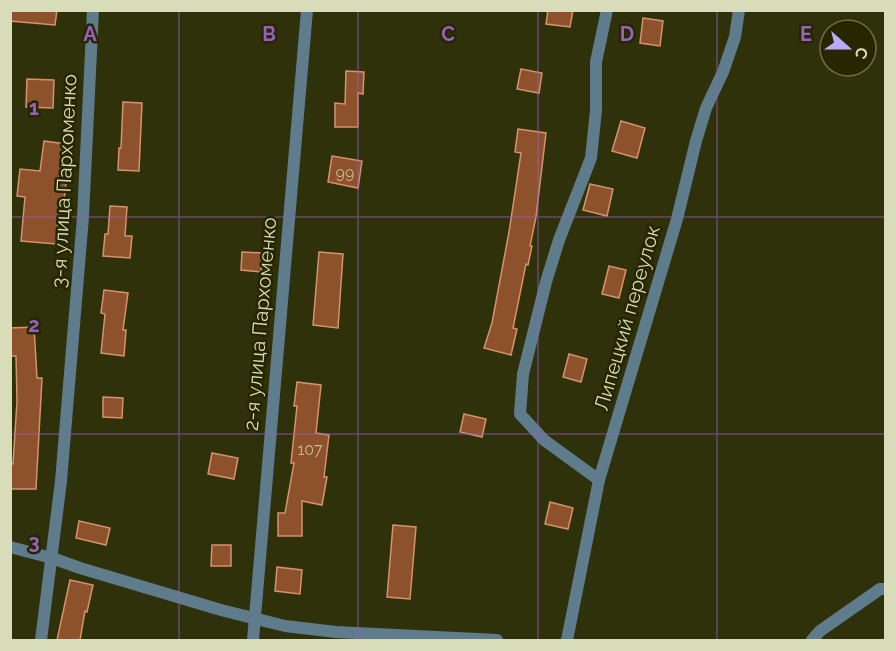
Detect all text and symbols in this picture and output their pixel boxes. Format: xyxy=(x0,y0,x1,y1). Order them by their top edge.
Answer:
north arrow xyxy=(818,18,878,78)
text: A xyxy=(83,22,97,46)
text: B xyxy=(262,22,276,46)
text: C xyxy=(441,22,455,46)
text: D xyxy=(620,22,634,46)
text: E xyxy=(800,22,812,46)
text: С xyxy=(851,45,872,62)
street label: 3-я улица Пархоменко xyxy=(46,73,82,289)
text: 1 xyxy=(29,96,39,120)
house number: 99 xyxy=(336,163,354,182)
street label: 2-я улица Пархоменко xyxy=(239,216,281,432)
street label: Липецкий переулок xyxy=(589,223,665,413)
text: 2 xyxy=(28,313,40,337)
house number: 107 xyxy=(297,440,323,459)
text: 3 xyxy=(28,530,40,554)

